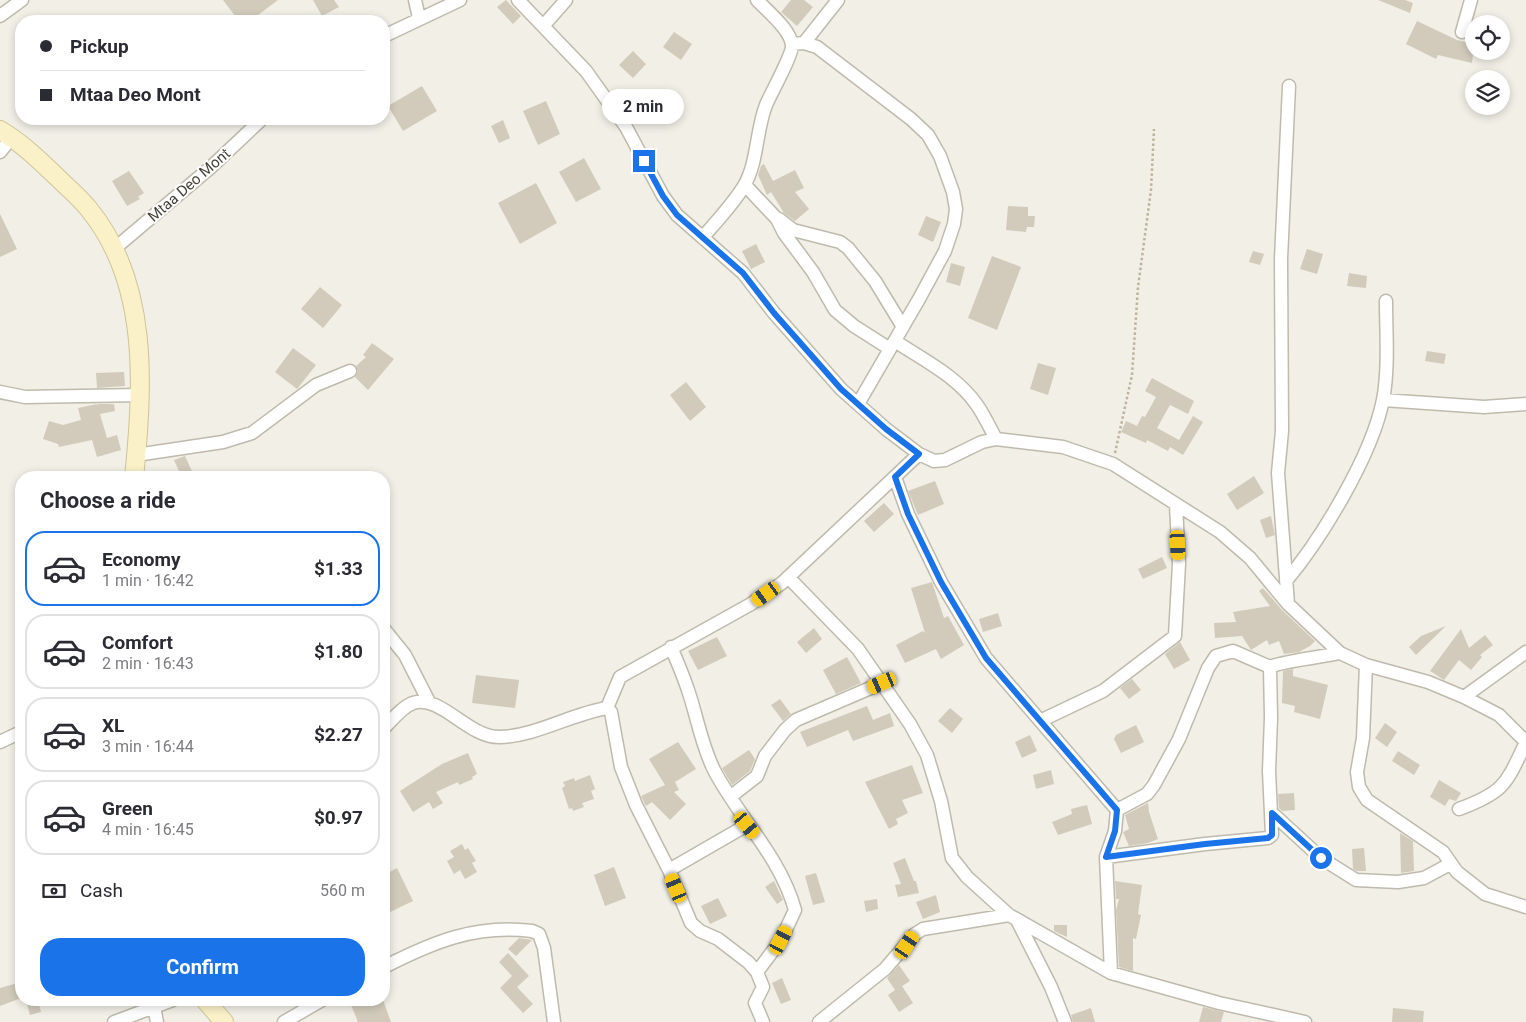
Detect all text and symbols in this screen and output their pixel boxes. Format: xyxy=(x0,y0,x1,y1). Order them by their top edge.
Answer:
map controls xyxy=(1465,15,1510,115)
button: locate xyxy=(1465,15,1510,60)
text: Pickup xyxy=(70,35,129,58)
button: layers xyxy=(1465,70,1510,115)
text: Mtaa Deo Mont xyxy=(70,83,201,106)
callout: 2 min xyxy=(603,89,685,124)
text: 2 min xyxy=(623,97,663,116)
street label: Mtaa Deo Mont xyxy=(144,144,234,226)
route end xyxy=(633,150,655,172)
text: Choose a ride xyxy=(40,488,176,513)
car xyxy=(1169,530,1186,560)
icon: car xyxy=(42,546,87,591)
text: Economy xyxy=(102,548,181,571)
text: $1.33 xyxy=(314,557,363,580)
text: 1 min · 16:42 xyxy=(102,571,194,590)
car xyxy=(749,579,782,609)
icon: car xyxy=(42,629,87,674)
text: Comfort xyxy=(102,631,173,654)
text: $1.80 xyxy=(314,640,363,663)
text: 2 min · 16:43 xyxy=(102,654,194,673)
car xyxy=(865,670,898,696)
icon: car xyxy=(42,712,87,757)
text: XL xyxy=(102,714,124,737)
text: $2.27 xyxy=(314,723,363,746)
text: 3 min · 16:44 xyxy=(102,737,194,756)
icon: car xyxy=(42,795,87,840)
text: Green xyxy=(102,797,153,820)
text: $0.97 xyxy=(314,806,363,829)
car xyxy=(731,809,762,841)
text: 4 min · 16:45 xyxy=(102,820,194,839)
route start xyxy=(1310,847,1332,869)
car xyxy=(663,871,688,905)
icon: cash xyxy=(40,877,68,905)
text: Cash xyxy=(80,879,123,902)
text: 560 m xyxy=(320,881,365,900)
car xyxy=(767,923,794,957)
car xyxy=(892,928,921,962)
button: Confirm xyxy=(40,938,365,996)

